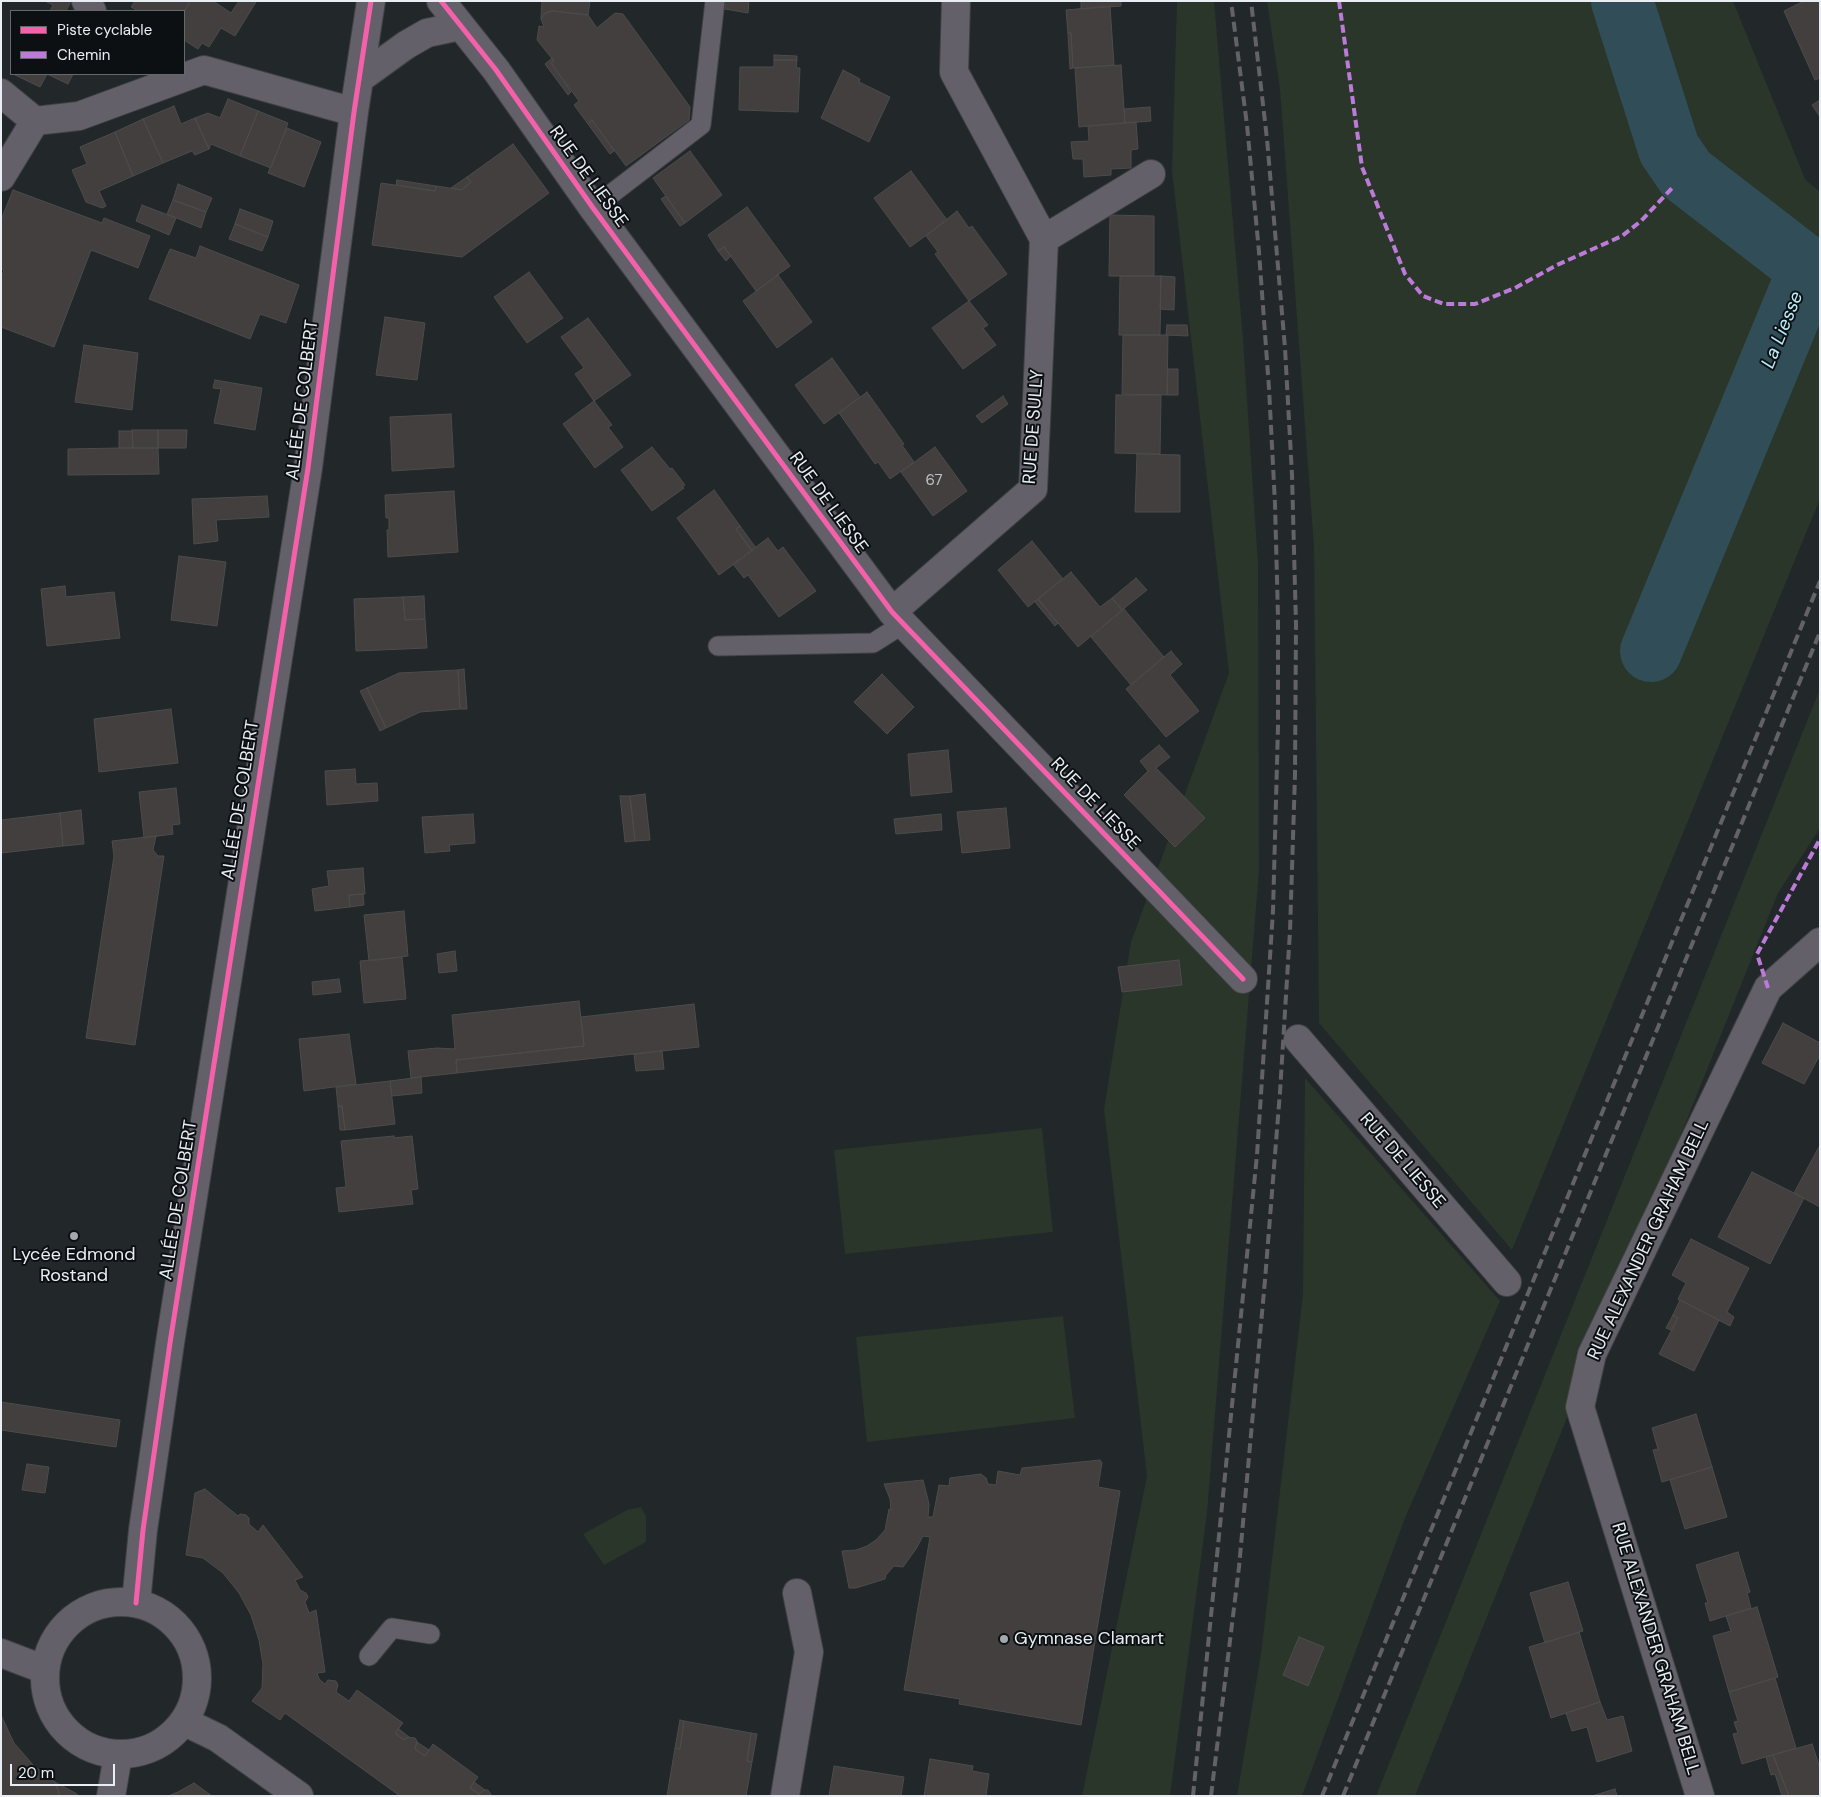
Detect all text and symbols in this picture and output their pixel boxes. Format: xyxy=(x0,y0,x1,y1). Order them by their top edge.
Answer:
legend xyxy=(10,10,185,75)
text: Piste cyclable xyxy=(57,20,152,40)
text: Chemin xyxy=(57,45,110,65)
street label: RUE DE LIESSE xyxy=(544,122,632,232)
water label: La Liesse xyxy=(1757,288,1809,372)
street label: ALLÉE DE COLBERT xyxy=(282,319,324,481)
street label: RUE DE SULLY xyxy=(1019,369,1049,485)
street label: RUE DE LIESSE xyxy=(784,448,872,558)
house number: 67 xyxy=(925,472,943,490)
street label: ALLÉE DE COLBERT xyxy=(218,719,264,881)
street label: RUE DE LIESSE xyxy=(1046,753,1144,855)
street label: RUE DE LIESSE xyxy=(1355,1109,1449,1213)
street label: RUE ALEXANDER GRAHAM BELL xyxy=(1584,1116,1714,1364)
street label: ALLÉE DE COLBERT xyxy=(156,1119,202,1281)
marker: Lycée Edmond Rostand xyxy=(68,1230,80,1242)
place label: Lycée Edmond Rostand xyxy=(13,1244,135,1286)
street label: RUE ALEXANDER GRAHAM BELL xyxy=(1606,1520,1704,1778)
place label: Gymnase Clamart xyxy=(1014,1628,1164,1650)
marker: Gymnase Clamart xyxy=(998,1633,1010,1645)
scale bar xyxy=(12,1754,118,1786)
text: 20 m xyxy=(18,1763,54,1783)

